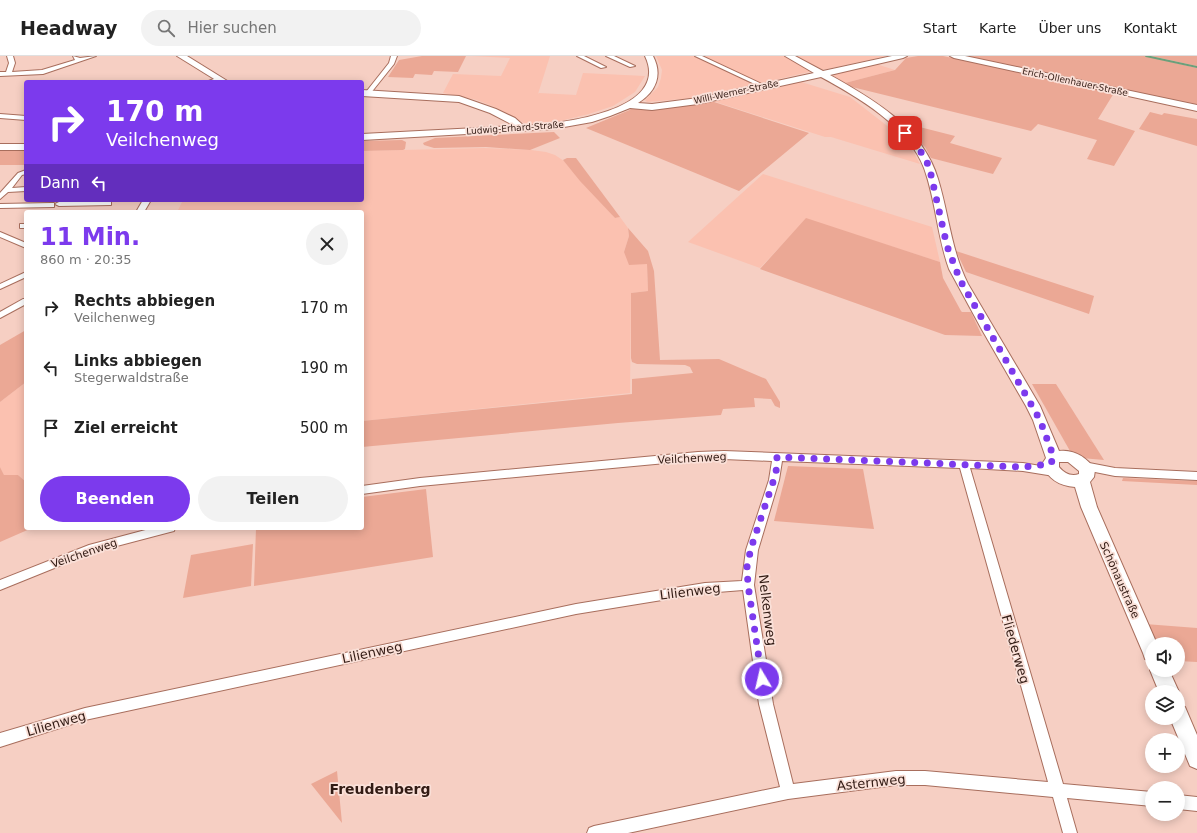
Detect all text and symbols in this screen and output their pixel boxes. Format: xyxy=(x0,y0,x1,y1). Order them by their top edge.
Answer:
search box xyxy=(141,10,421,46)
text: Headway xyxy=(20,17,117,39)
icon: search xyxy=(155,17,177,39)
text: Hier suchen xyxy=(187,19,277,37)
text: Start xyxy=(923,20,957,36)
text: Karte xyxy=(979,20,1016,36)
text: Über uns xyxy=(1038,20,1101,36)
text: Kontakt xyxy=(1123,20,1177,36)
street label: Erich-Ollenhauer-Straße xyxy=(1021,66,1129,98)
street label: Willi-Werner-Straße xyxy=(693,78,780,106)
text: 170 m xyxy=(106,95,203,128)
icon: right xyxy=(40,96,92,148)
pin xyxy=(888,116,922,150)
street label: Ludwig-Erhard-Straße xyxy=(466,120,565,136)
icon: arrive xyxy=(894,122,916,144)
text: Veilchenweg xyxy=(106,129,219,150)
icon: left xyxy=(88,172,110,194)
text: Dann xyxy=(40,174,80,192)
text: 11 Min. xyxy=(40,223,140,251)
button: close xyxy=(306,223,348,265)
text: 860 m · 20:35 xyxy=(40,252,131,267)
text: Rechts abbiegen xyxy=(74,292,215,310)
icon: right xyxy=(40,297,62,319)
text: 170 m xyxy=(300,299,348,317)
text: Veilchenweg xyxy=(74,310,156,325)
text: Links abbiegen xyxy=(74,352,202,370)
icon: left xyxy=(40,357,62,379)
text: 190 m xyxy=(300,359,348,377)
text: Stegerwaldstraße xyxy=(74,370,189,385)
icon: arrive xyxy=(40,417,62,439)
text: Ziel erreicht xyxy=(74,419,178,437)
text: 500 m xyxy=(300,419,348,437)
street label: Veilchenweg xyxy=(657,450,727,467)
button: Beenden xyxy=(40,476,190,522)
button: Teilen xyxy=(198,476,348,522)
street label: Veilchenweg xyxy=(49,536,119,571)
street label: Schönaustraße xyxy=(1097,540,1142,621)
street label: Nelkenweg xyxy=(756,574,779,646)
street label: Lilienweg xyxy=(659,580,721,603)
street label: Fliederweg xyxy=(998,613,1033,685)
map controls xyxy=(1145,637,1185,821)
button: sound xyxy=(1145,637,1185,677)
street label: Lilienweg xyxy=(341,639,404,666)
position arrow xyxy=(741,658,783,700)
button: layers xyxy=(1145,685,1185,725)
street label: Lilienweg xyxy=(25,708,88,739)
button: + xyxy=(1145,733,1185,773)
street label: Asternweg xyxy=(836,771,906,794)
district label: Freudenberg xyxy=(330,781,430,797)
button: − xyxy=(1145,781,1185,821)

